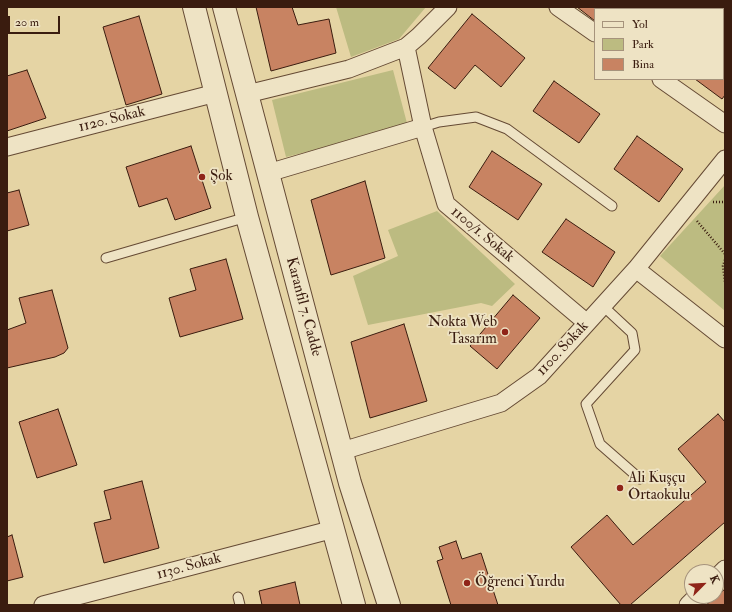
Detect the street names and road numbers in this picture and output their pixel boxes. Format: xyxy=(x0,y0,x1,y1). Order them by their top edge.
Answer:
street label: 1120. Sokak xyxy=(77,103,147,137)
street label: 1100/1. Sokak xyxy=(447,203,517,267)
street label: Karanfil 7. Cadde xyxy=(281,255,325,359)
street label: 1100. Sokak xyxy=(533,318,593,380)
street label: 1130. Sokak xyxy=(155,550,223,584)

